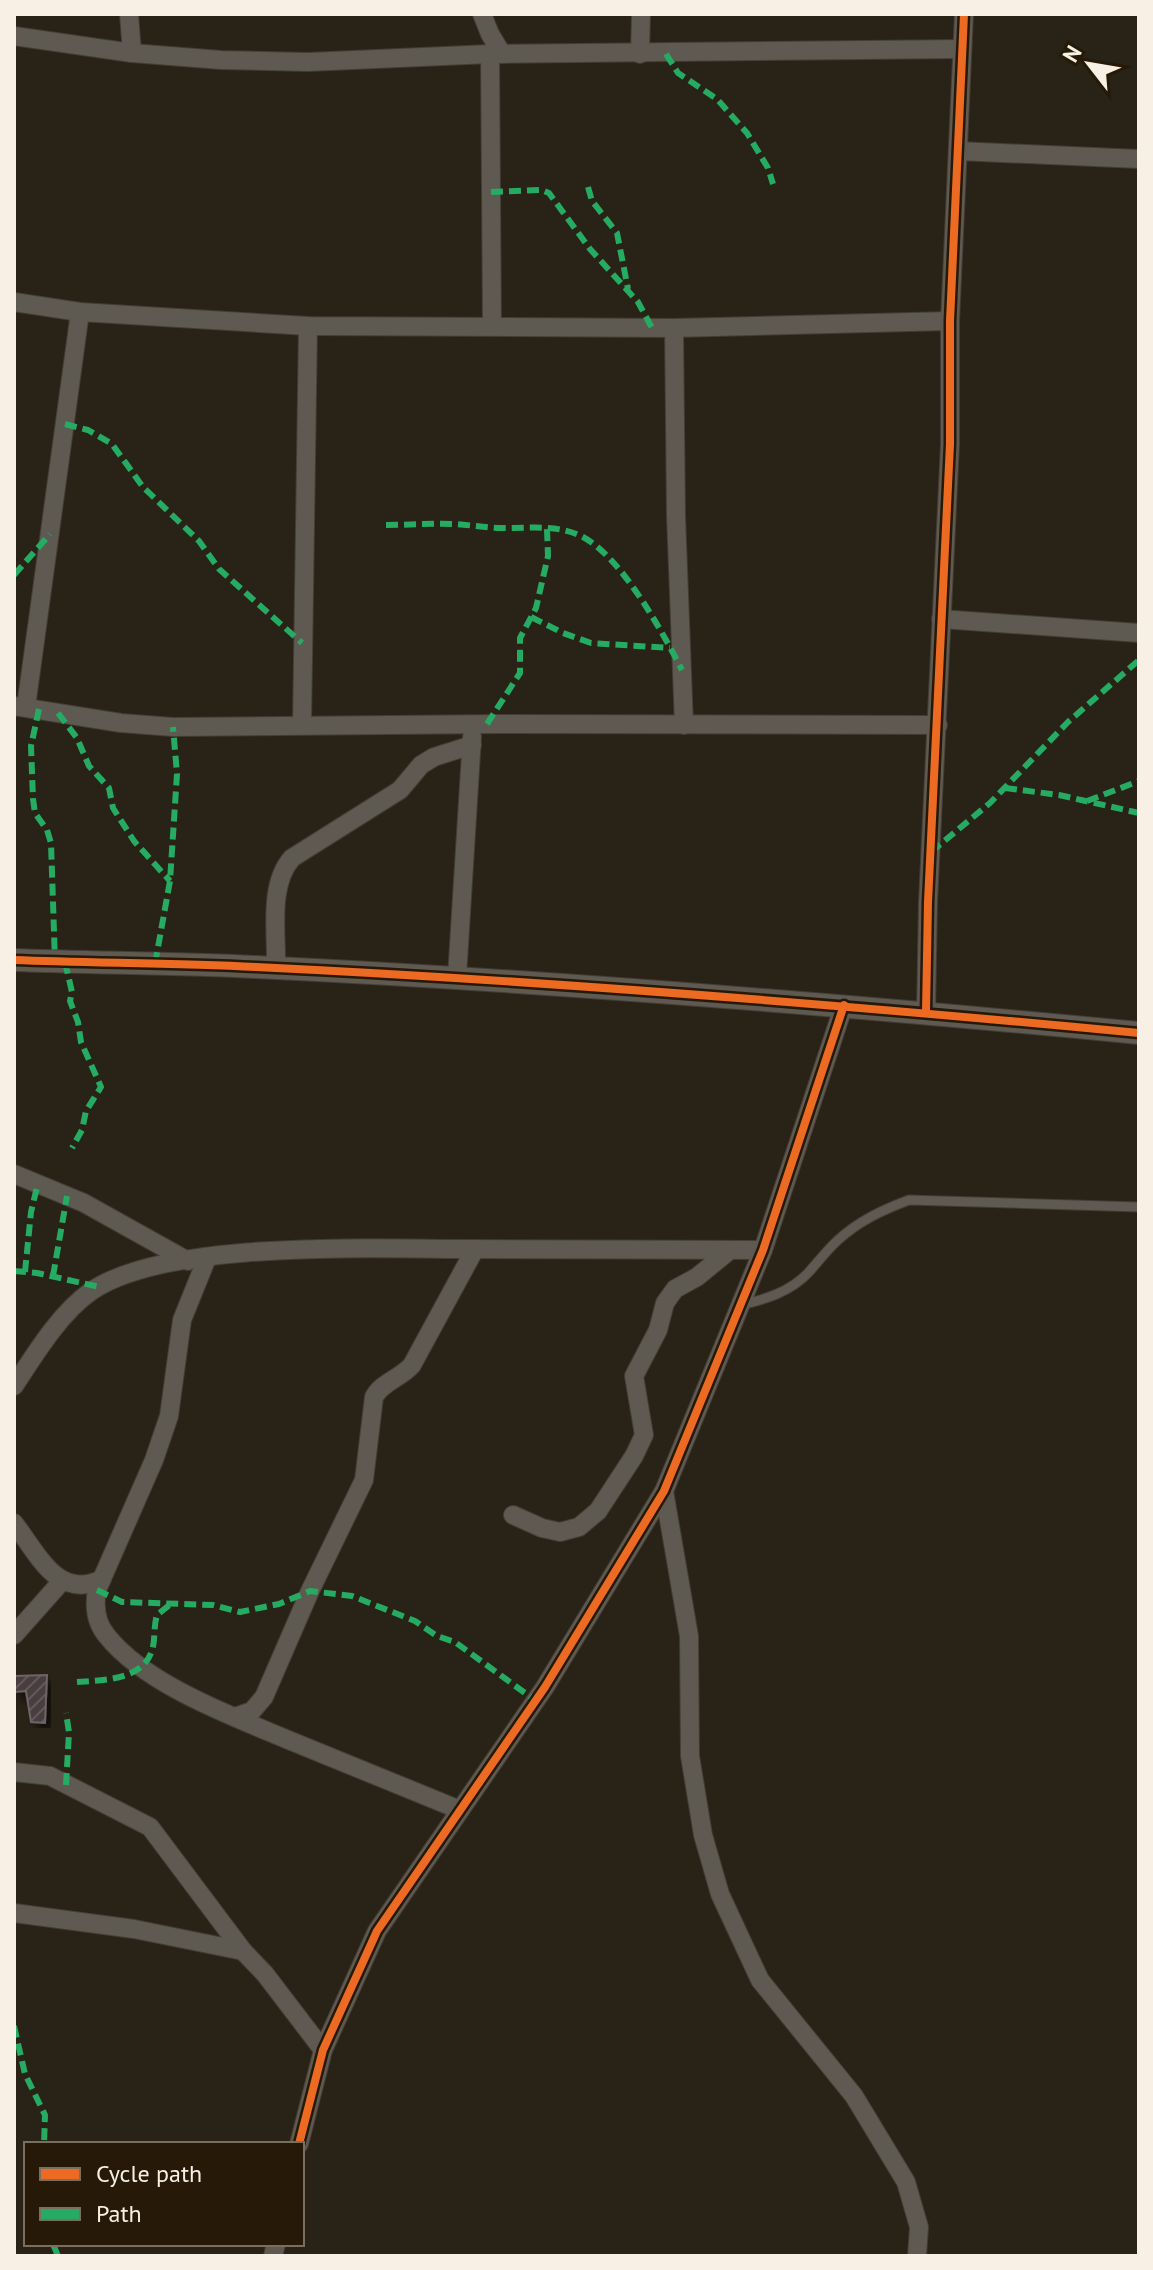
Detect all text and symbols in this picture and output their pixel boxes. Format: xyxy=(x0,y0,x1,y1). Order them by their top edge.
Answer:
north arrow xyxy=(1049,24,1129,104)
text: N xyxy=(1056,40,1088,67)
legend xyxy=(24,2142,304,2246)
text: Cycle path xyxy=(96,2158,202,2189)
text: Path xyxy=(96,2198,142,2229)

